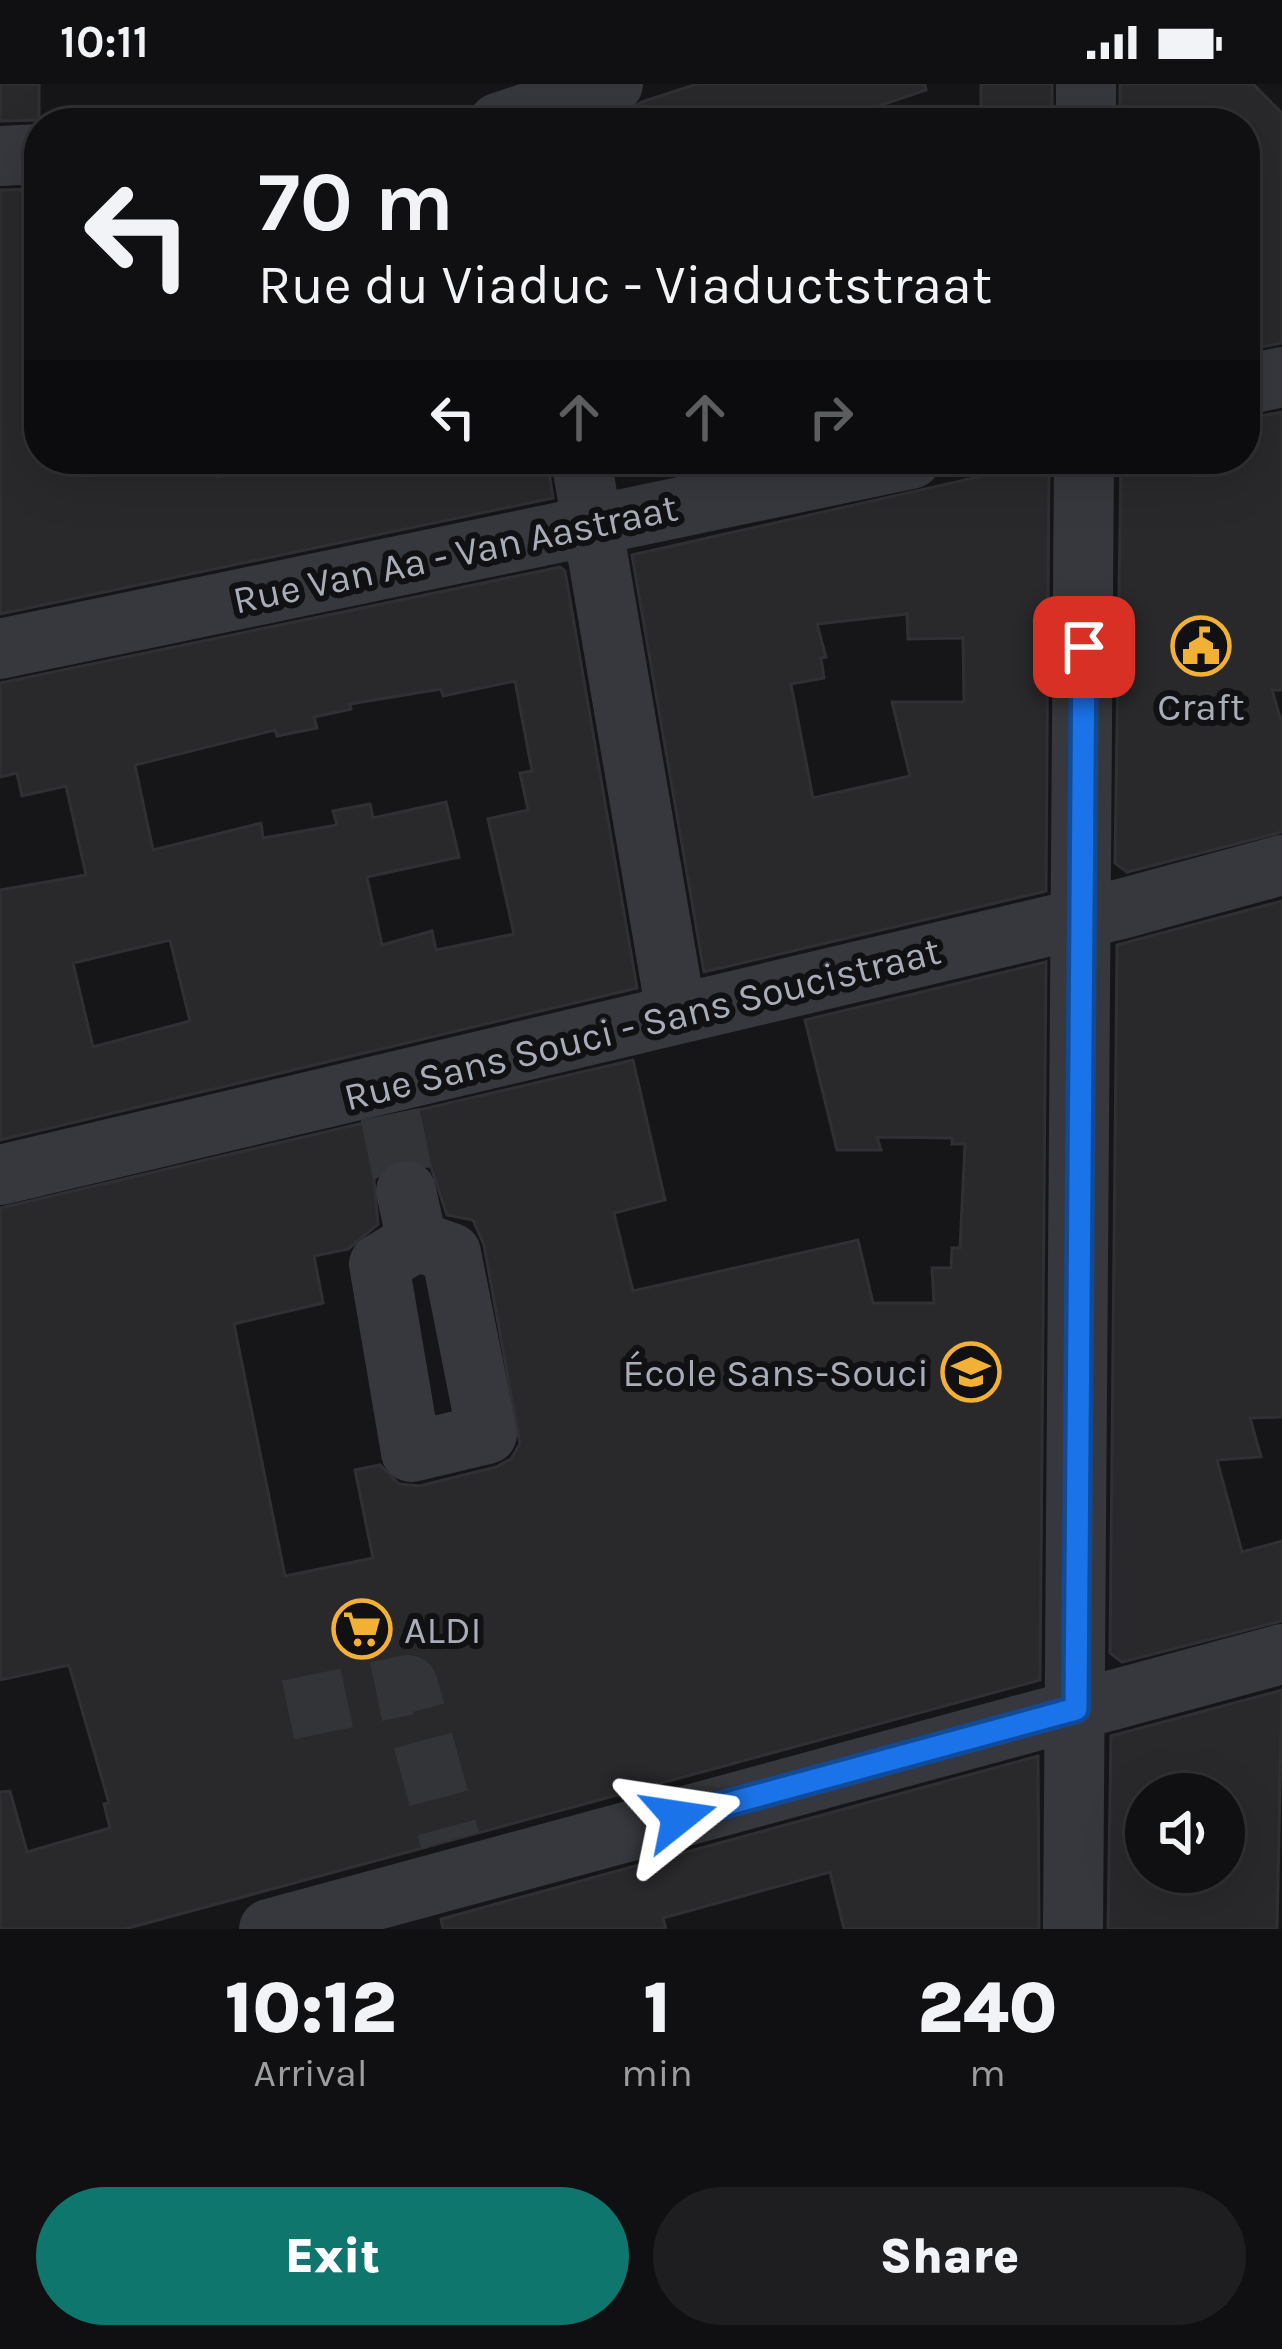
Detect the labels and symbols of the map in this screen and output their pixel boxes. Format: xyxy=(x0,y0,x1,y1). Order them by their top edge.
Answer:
street label: Rue Van Aa - Van Aastraat xyxy=(229,484,682,624)
pin xyxy=(1033,596,1135,698)
public building icon: Craft xyxy=(1170,615,1232,677)
place label: Craft xyxy=(1157,684,1245,730)
street label: Rue Sans Souci - Sans Soucistraat xyxy=(339,928,945,1120)
school or university icon: École Sans-Souci xyxy=(940,1341,1002,1403)
place label: École Sans-Souci xyxy=(623,1350,929,1396)
supermarket icon: ALDI xyxy=(331,1598,393,1660)
place label: ALDI xyxy=(404,1607,481,1653)
position arrow xyxy=(616,1754,742,1880)

